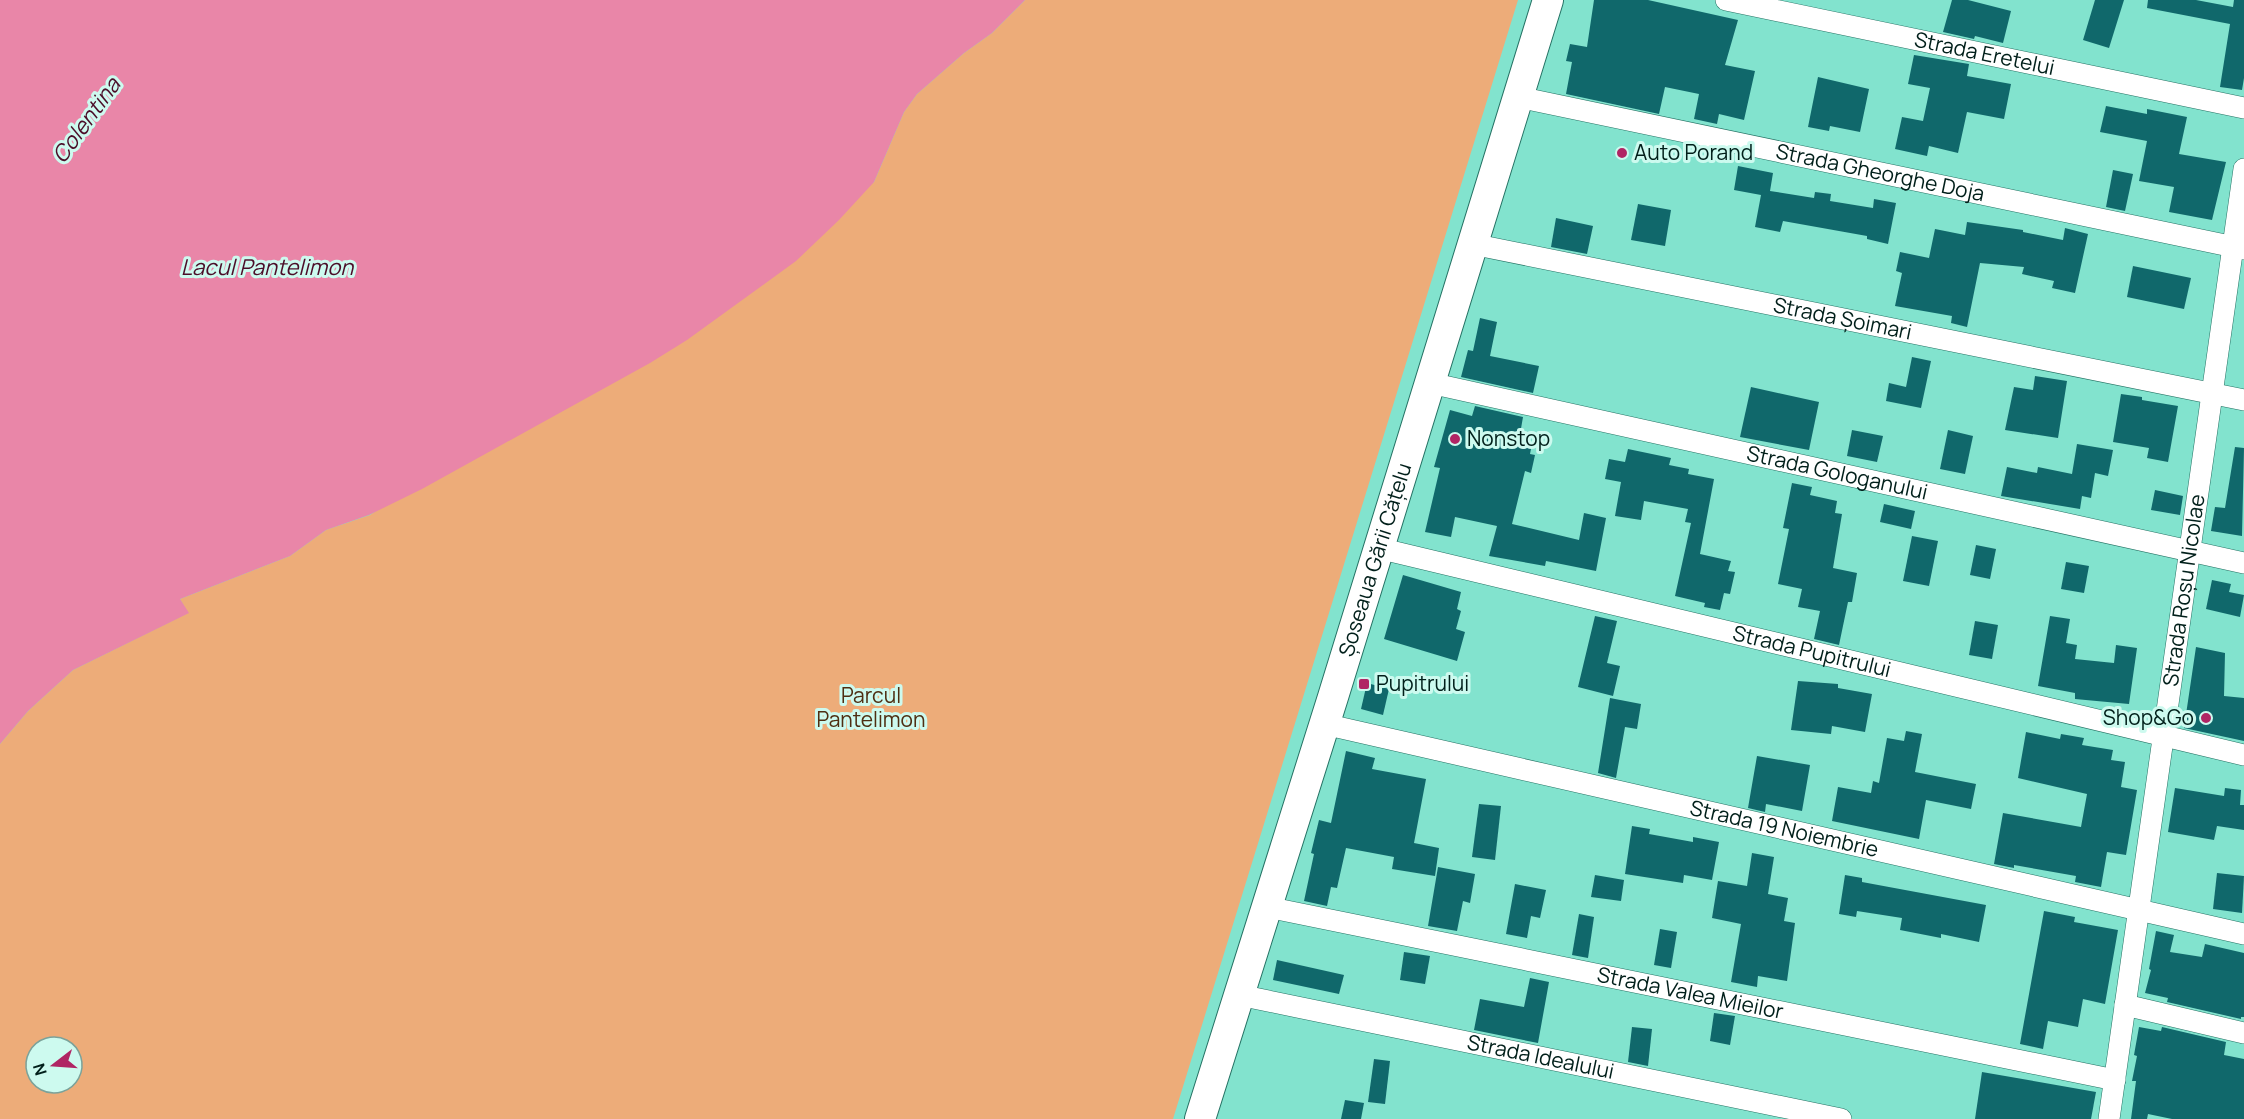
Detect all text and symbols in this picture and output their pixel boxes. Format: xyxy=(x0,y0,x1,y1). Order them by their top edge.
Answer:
street label: Strada Eretelui xyxy=(1912,25,2057,81)
water label: Colentina xyxy=(45,70,128,169)
street label: Strada Gheorghe Doja xyxy=(1773,136,1987,207)
place label: Auto Porand xyxy=(1634,138,1753,166)
marker: Auto Porand xyxy=(1615,146,1629,160)
water label: Lacul Pantelimon xyxy=(181,252,354,282)
street label: Strada Șoimari xyxy=(1771,290,1914,346)
place label: Nonstop xyxy=(1467,424,1550,452)
marker: Nonstop xyxy=(1448,432,1462,446)
street label: Strada Gologanului xyxy=(1744,438,1930,506)
street label: Șoseaua Gării Cățelu xyxy=(1331,459,1417,660)
street label: Strada Roșu Nicolae xyxy=(2156,492,2211,688)
street label: Strada Pupitrului xyxy=(1730,618,1894,683)
place label: Pupitrului xyxy=(1376,669,1469,697)
marker: Pupitrului xyxy=(1357,677,1371,691)
park label: Parcul Pantelimon xyxy=(816,681,926,733)
place label: Shop&Go xyxy=(2103,703,2194,731)
marker: Shop&Go xyxy=(2199,711,2213,725)
street label: Strada 19 Noiembrie xyxy=(1687,793,1881,863)
street label: Strada Valea Mieilor xyxy=(1595,960,1787,1025)
street label: Strada Idealului xyxy=(1465,1027,1617,1085)
north arrow xyxy=(24,1035,84,1095)
text: N xyxy=(27,1061,52,1078)

